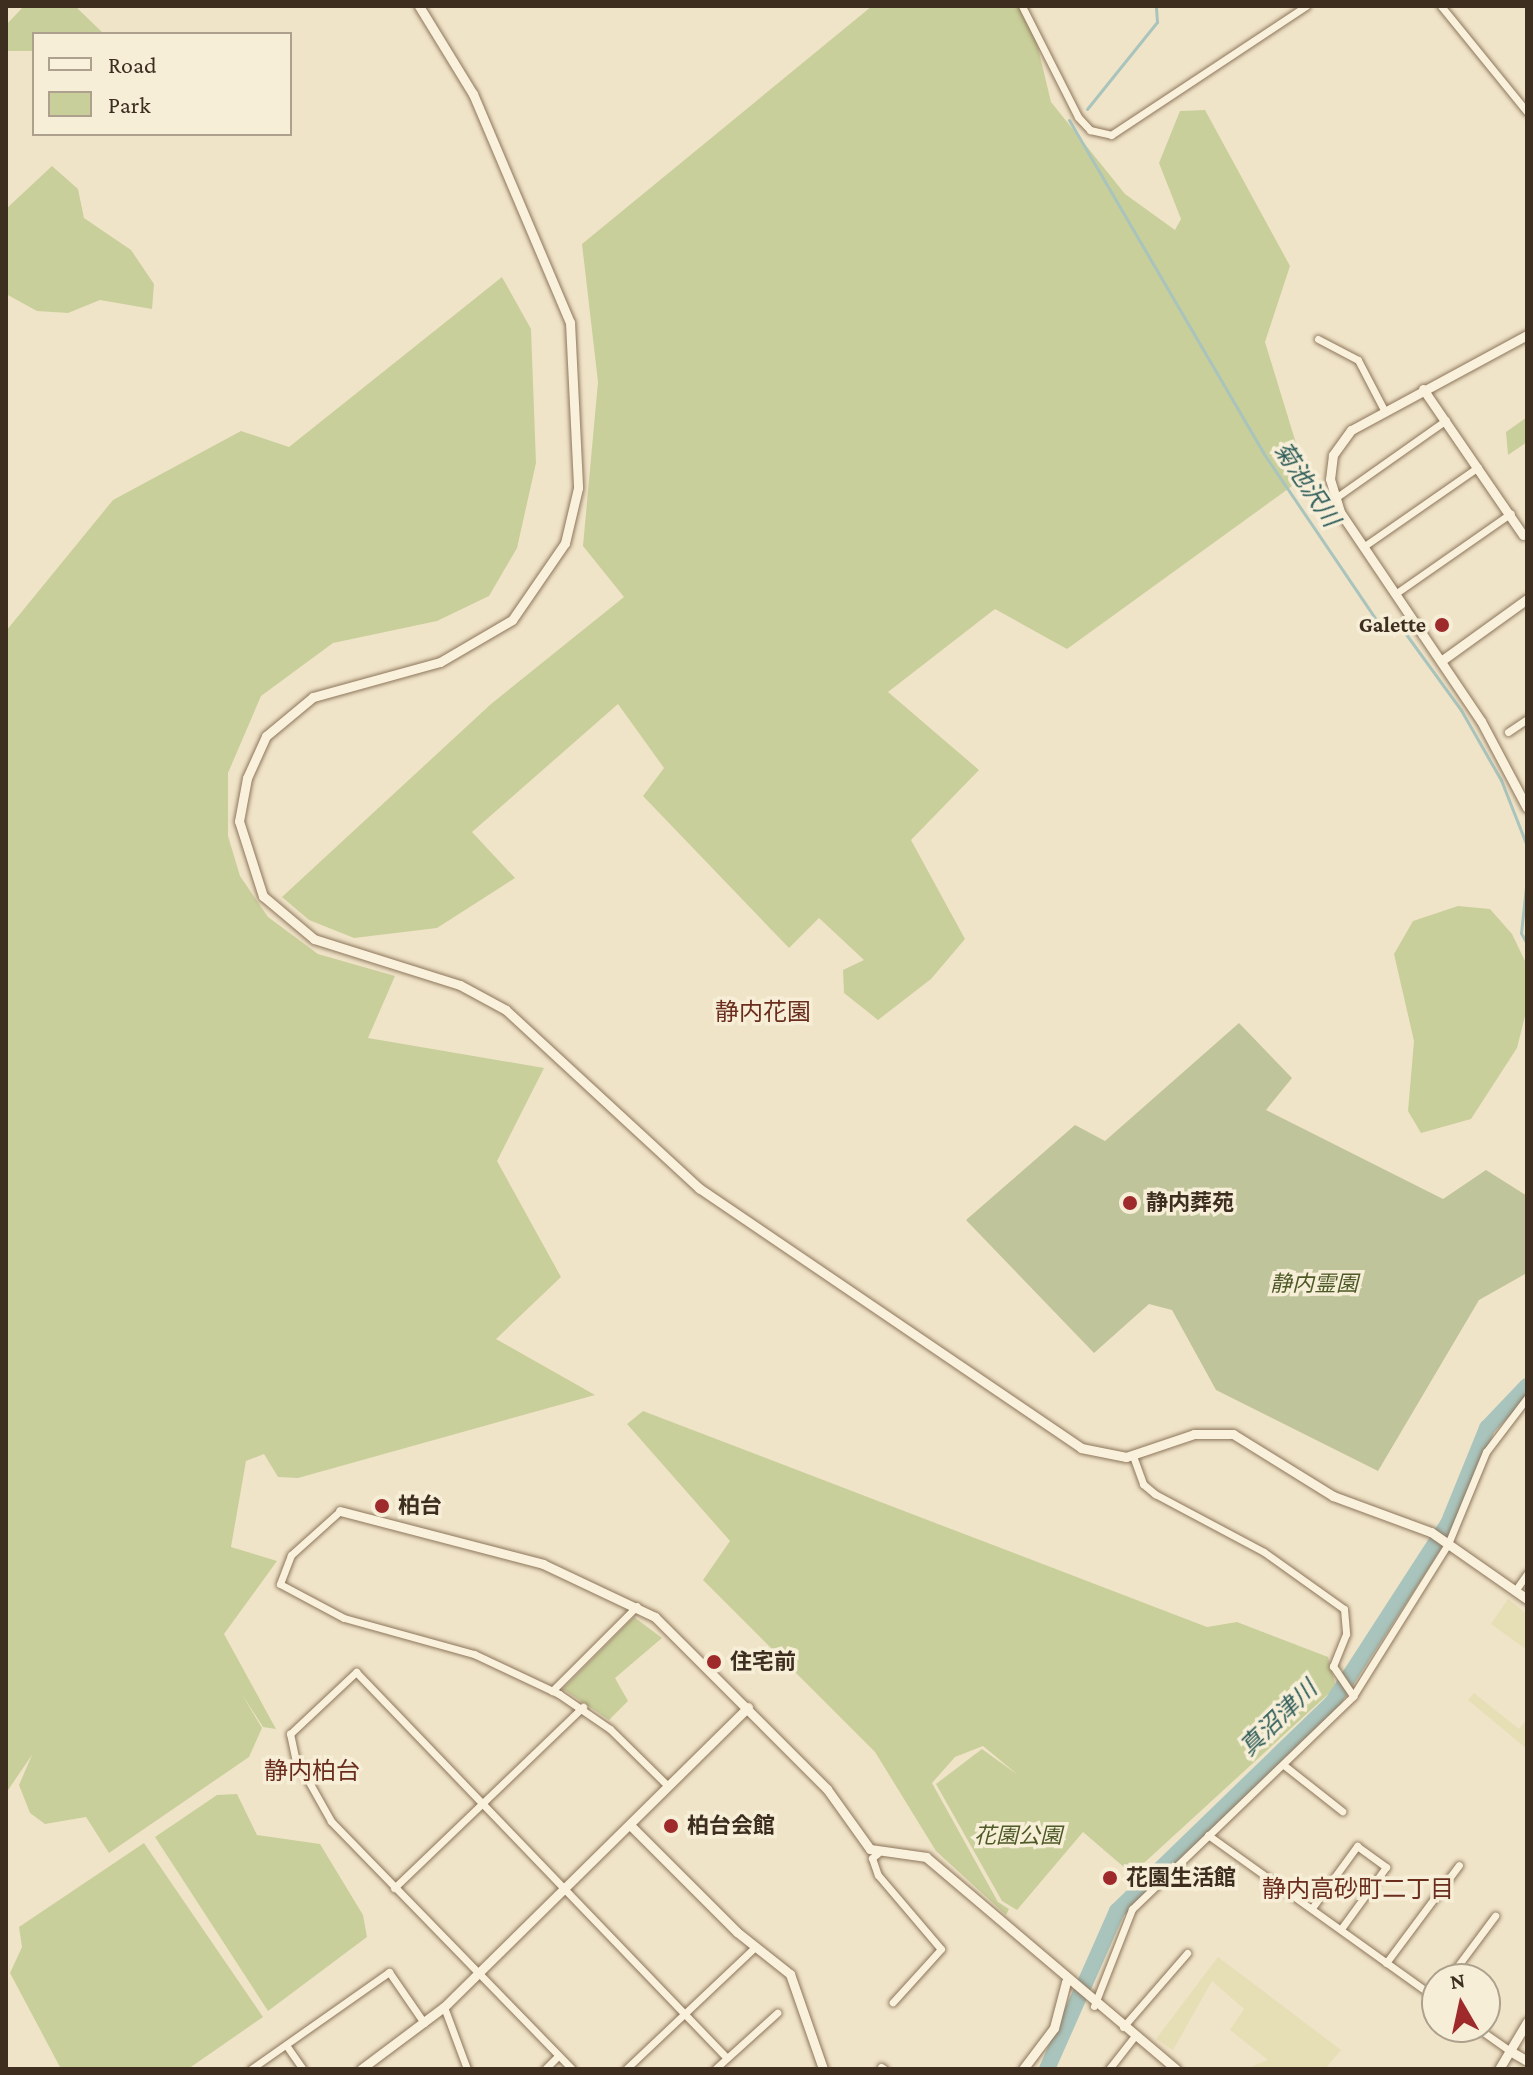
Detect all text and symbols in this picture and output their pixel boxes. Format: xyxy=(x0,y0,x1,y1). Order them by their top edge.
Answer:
legend xyxy=(32,32,292,136)
text: Road xyxy=(108,51,157,78)
text: Park xyxy=(108,91,151,118)
water label: 菊池沢川 xyxy=(1268,436,1346,532)
place label: Galette xyxy=(1359,612,1426,638)
marker: Galette xyxy=(1433,616,1451,634)
district label: 静内花園 xyxy=(715,998,811,1026)
place label: 静内葬苑 xyxy=(1146,1190,1234,1216)
marker: 静内葬苑 xyxy=(1121,1194,1139,1212)
park label: 静内霊園 xyxy=(1270,1271,1358,1297)
place label: 柏台 xyxy=(398,1493,442,1519)
marker: 柏台 xyxy=(373,1497,391,1515)
place label: 住宅前 xyxy=(730,1649,796,1675)
marker: 住宅前 xyxy=(705,1653,723,1671)
water label: 真沼津川 xyxy=(1233,1674,1323,1762)
district label: 静内柏台 xyxy=(264,1757,360,1785)
place label: 柏台会館 xyxy=(687,1813,775,1839)
marker: 柏台会館 xyxy=(662,1817,680,1835)
park label: 花園公園 xyxy=(974,1823,1062,1849)
place label: 花園生活館 xyxy=(1126,1865,1236,1891)
marker: 花園生活館 xyxy=(1101,1869,1119,1887)
district label: 静内高砂町二丁目 xyxy=(1262,1875,1454,1903)
north arrow xyxy=(1421,1963,1501,2043)
text: N xyxy=(1448,1967,1467,1994)

